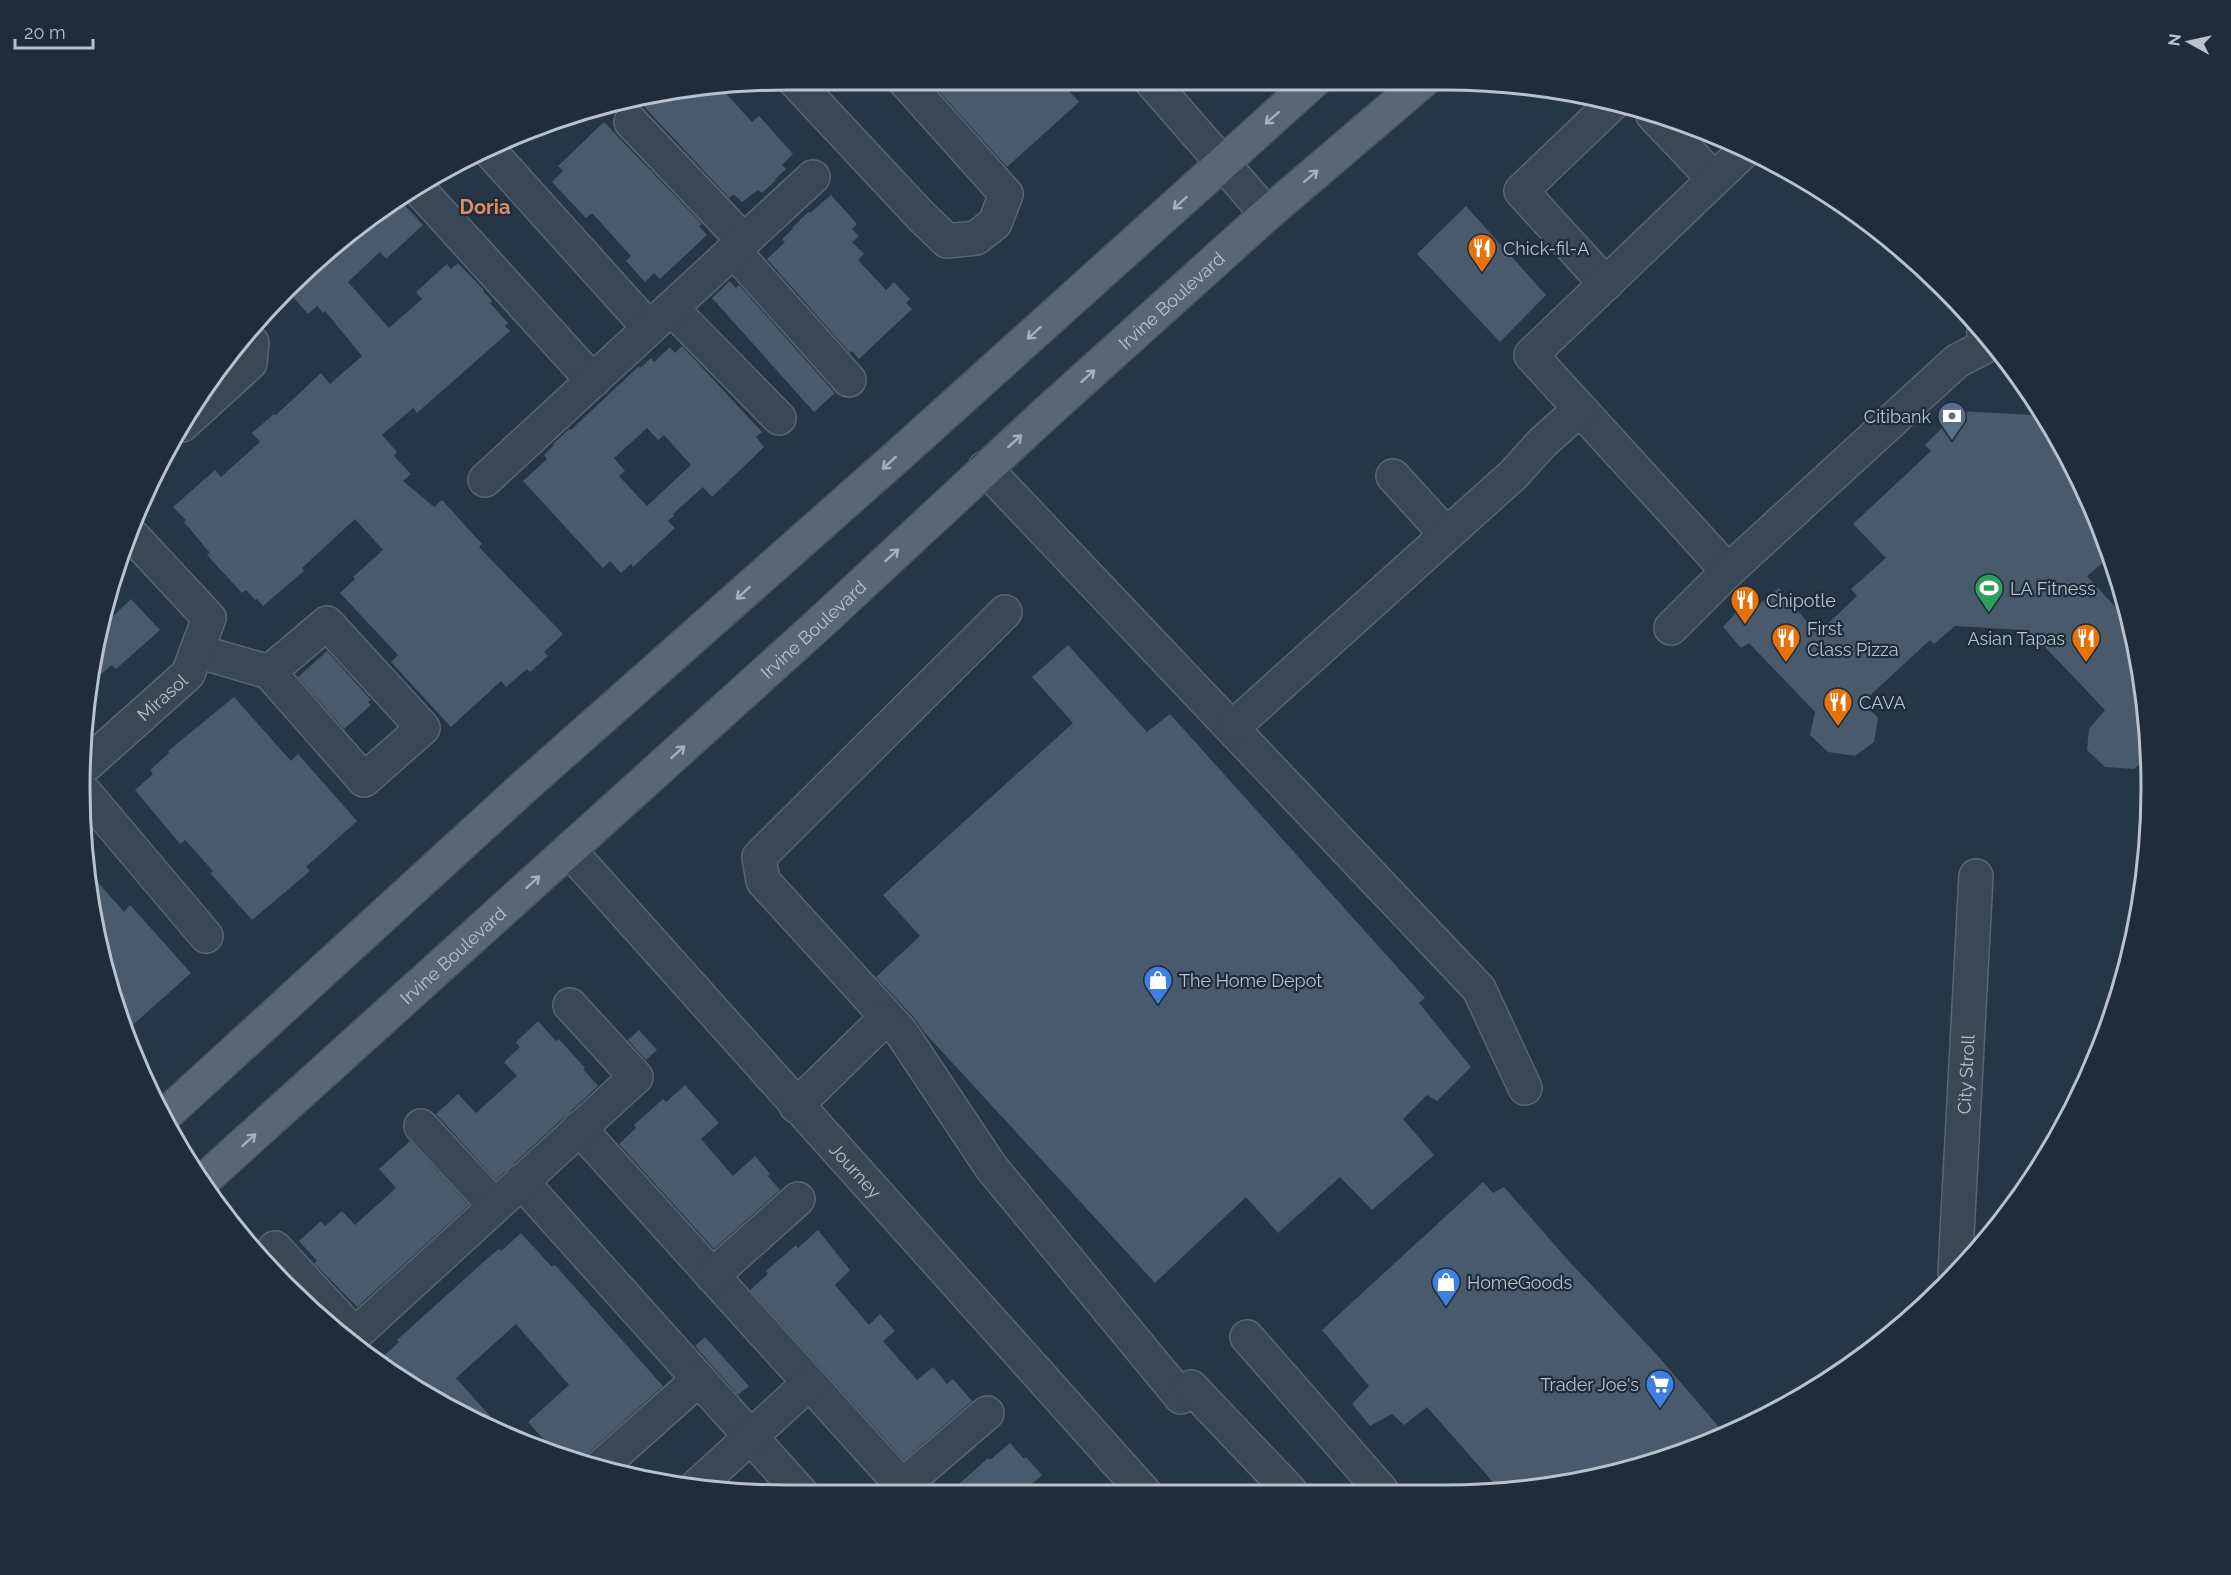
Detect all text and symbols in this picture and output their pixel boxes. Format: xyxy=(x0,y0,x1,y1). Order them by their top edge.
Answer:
scale bar xyxy=(15,12,93,50)
north arrow xyxy=(2159,12,2219,72)
text: 20 m xyxy=(24,22,66,43)
text: N xyxy=(2164,33,2185,47)
one-way arrow xyxy=(1264,111,1279,125)
one-way arrow xyxy=(1303,170,1319,183)
district label: Doria xyxy=(460,195,510,219)
one-way arrow xyxy=(1172,196,1187,210)
restaurant icon: Chick-fil-A xyxy=(1466,232,1498,274)
place label: Chick-fil-A xyxy=(1503,238,1589,259)
street label: Irvine Boulevard xyxy=(1114,247,1228,353)
one-way arrow xyxy=(1027,326,1042,340)
one-way arrow xyxy=(1080,369,1095,383)
bank icon: Citibank xyxy=(1936,400,1968,442)
place label: Citibank xyxy=(1864,406,1931,427)
one-way arrow xyxy=(1007,434,1022,448)
one-way arrow xyxy=(882,456,897,470)
one-way arrow xyxy=(885,548,900,563)
sports icon: LA Fitness xyxy=(1973,572,2005,614)
street label: Irvine Boulevard xyxy=(756,576,870,682)
place label: LA Fitness xyxy=(2010,578,2096,599)
restaurant icon: Chipotle xyxy=(1729,584,1761,626)
one-way arrow xyxy=(735,586,751,599)
place label: Chipotle xyxy=(1766,590,1836,611)
place label: First Class Pizza xyxy=(1807,618,1899,660)
restaurant icon: First Class Pizza xyxy=(1770,622,1802,664)
restaurant icon: Asian Tapas xyxy=(2070,622,2102,664)
place label: Asian Tapas xyxy=(1967,628,2065,649)
street label: Mirasol xyxy=(133,669,192,725)
restaurant icon: CAVA xyxy=(1822,686,1854,728)
place label: CAVA xyxy=(1859,692,1906,713)
one-way arrow xyxy=(670,745,685,759)
one-way arrow xyxy=(525,875,540,889)
street label: Irvine Boulevard xyxy=(396,902,510,1008)
shop icon: The Home Depot xyxy=(1142,964,1174,1006)
place label: The Home Depot xyxy=(1179,970,1322,991)
street label: City Stroll xyxy=(1953,1034,1978,1115)
one-way arrow xyxy=(241,1133,256,1147)
street label: Journey xyxy=(826,1138,886,1202)
shop icon: HomeGoods xyxy=(1430,1266,1462,1308)
place label: HomeGoods xyxy=(1467,1272,1572,1293)
supermarket icon: Trader Joe's xyxy=(1644,1368,1676,1410)
place label: Trader Joe's xyxy=(1540,1374,1639,1395)

